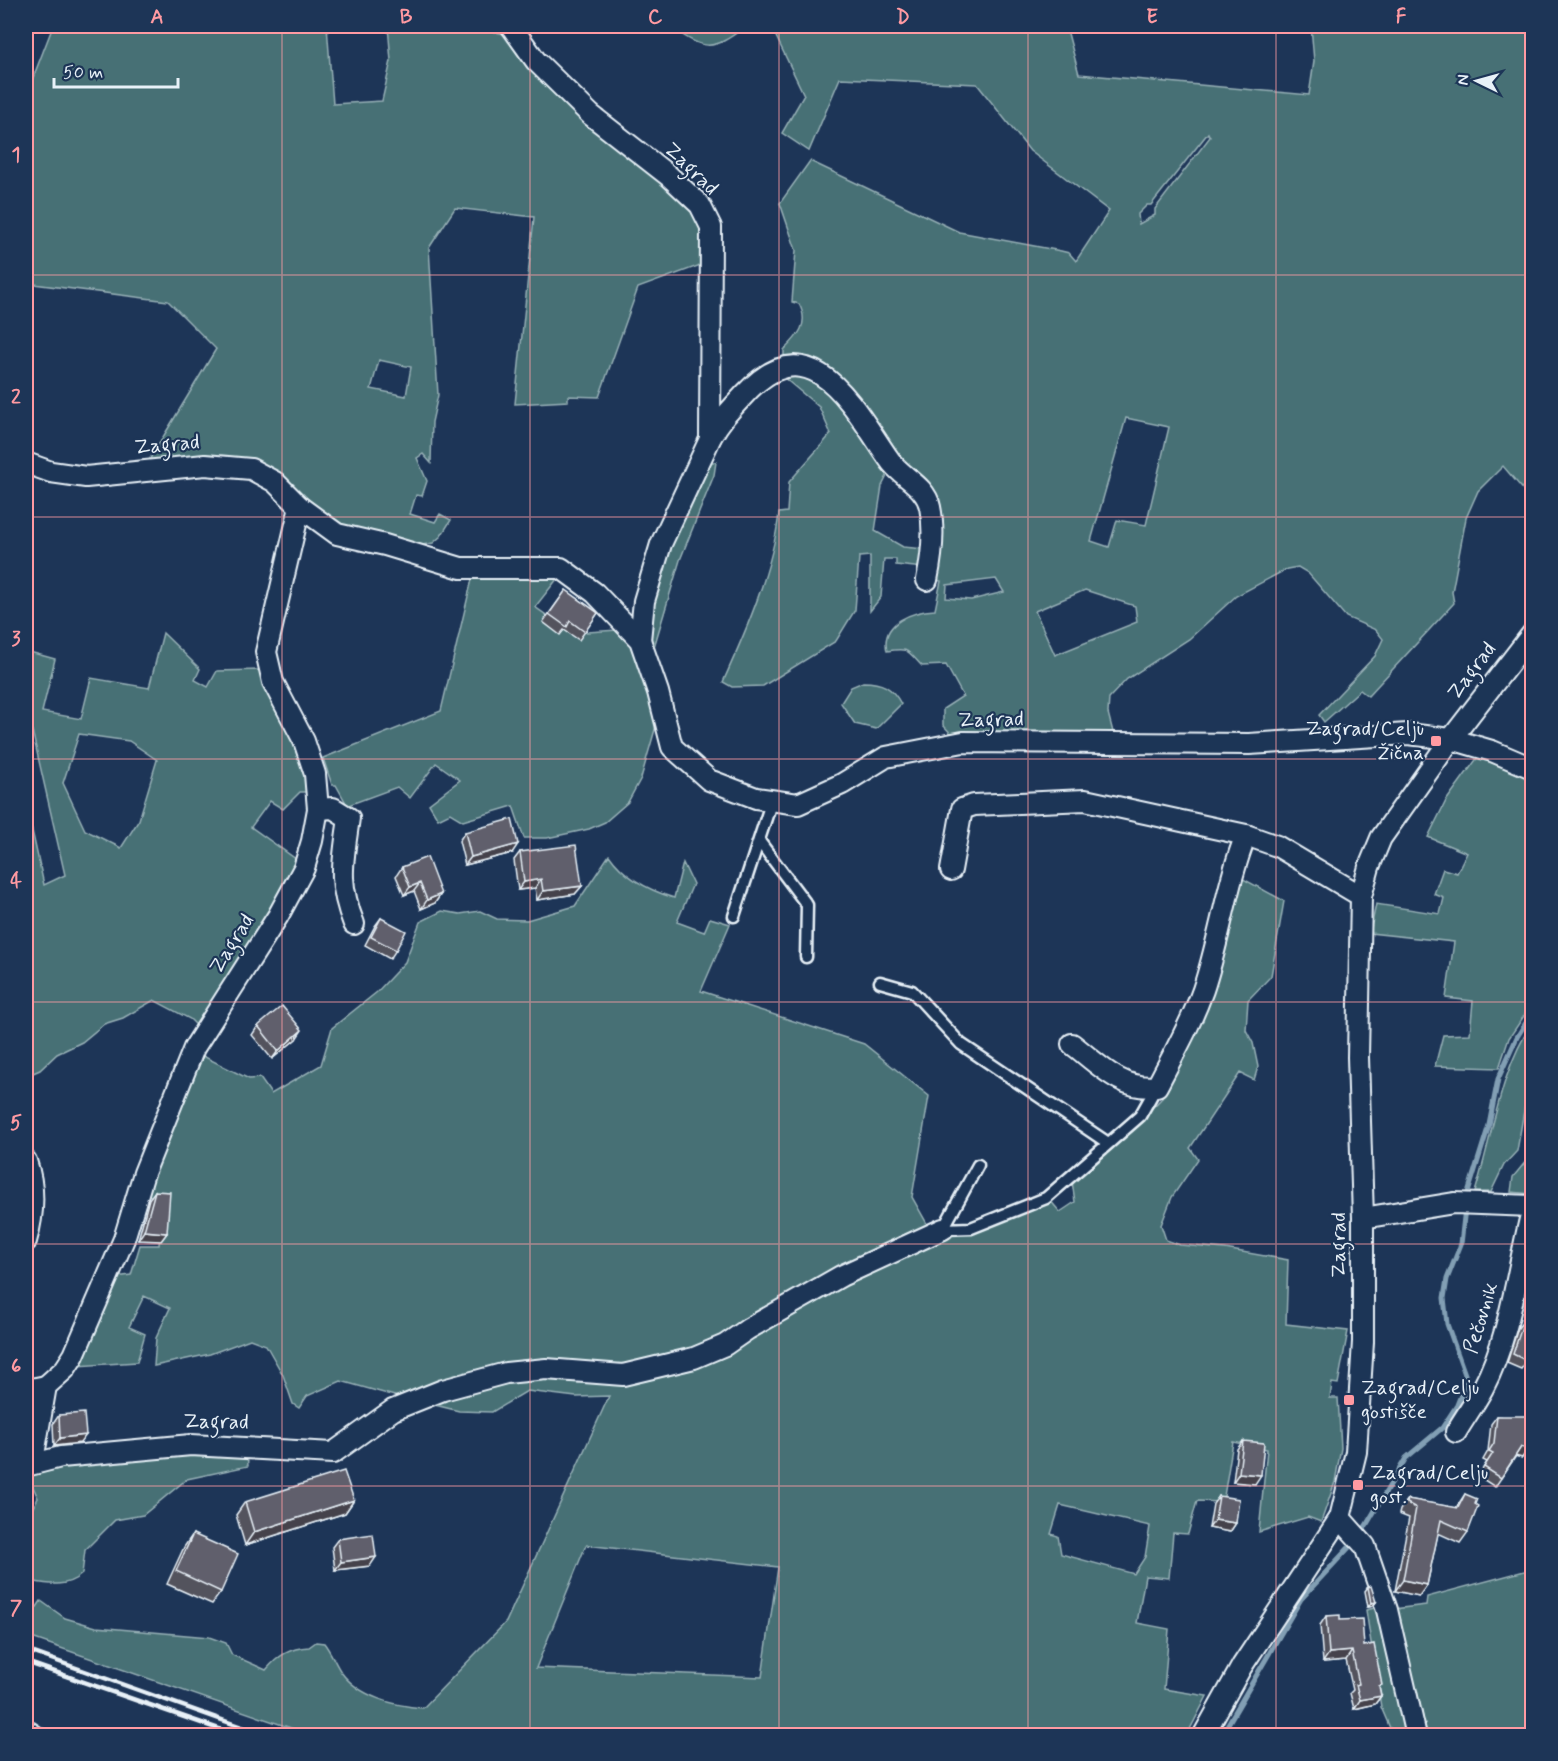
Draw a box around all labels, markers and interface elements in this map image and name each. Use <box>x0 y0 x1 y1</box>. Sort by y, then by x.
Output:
text: A <box>150 4 164 31</box>
text: B <box>400 4 413 31</box>
text: C <box>648 4 663 31</box>
text: D <box>896 4 910 31</box>
text: E <box>1146 4 1158 31</box>
text: F <box>1396 4 1407 31</box>
scale bar <box>54 51 178 89</box>
north arrow <box>1447 51 1507 111</box>
text: 50 m <box>63 61 103 85</box>
text: N <box>1453 74 1474 86</box>
street label: Zagrad <box>656 136 724 203</box>
text: 1 <box>12 142 20 169</box>
text: 2 <box>11 384 21 411</box>
street label: Zagrad <box>133 428 201 464</box>
text: 3 <box>11 626 21 653</box>
street label: Zagrad <box>1441 636 1504 707</box>
street label: Zagrad <box>958 705 1024 737</box>
place label: Zagrad/Celju Žična <box>1306 715 1424 767</box>
marker: Zagrad/Celju Žična <box>1429 734 1443 748</box>
text: 4 <box>10 868 22 895</box>
street label: Zagrad <box>203 909 263 980</box>
text: 5 <box>10 1110 22 1137</box>
street label: Zagrad <box>1325 1212 1355 1278</box>
street label: Pečovnik <box>1457 1279 1505 1357</box>
text: 6 <box>11 1353 21 1380</box>
place label: Zagrad/Celju gostišče <box>1361 1374 1479 1426</box>
marker: Zagrad/Celju gostišče <box>1342 1393 1356 1407</box>
street label: Zagrad <box>183 1407 249 1439</box>
place label: Zagrad/Celju gost. <box>1370 1459 1488 1511</box>
marker: Zagrad/Celju gost. <box>1351 1478 1365 1492</box>
text: 7 <box>10 1595 22 1622</box>

